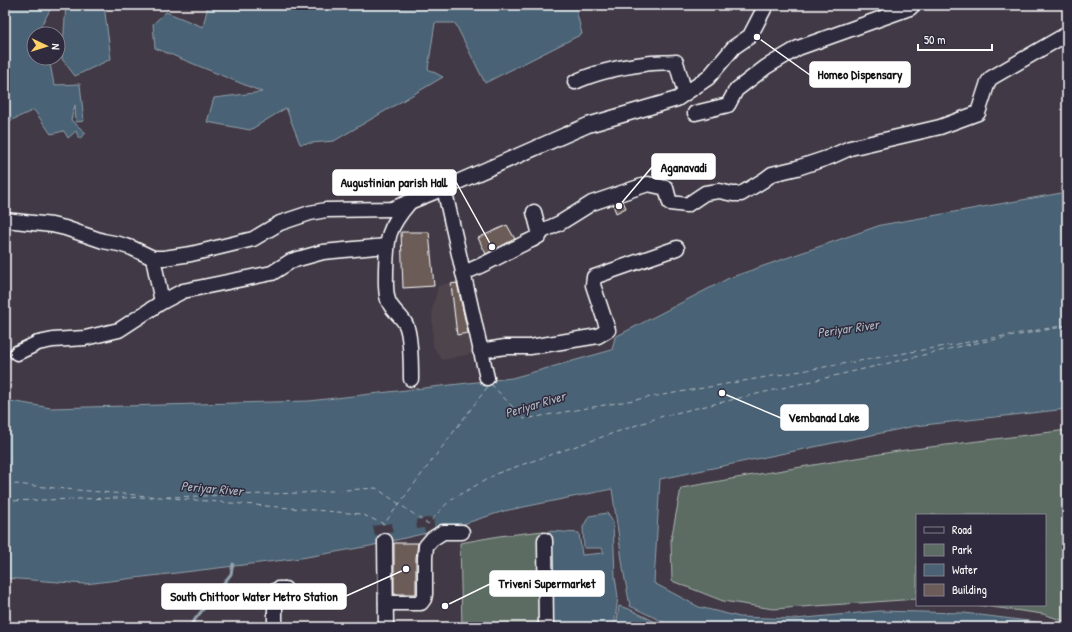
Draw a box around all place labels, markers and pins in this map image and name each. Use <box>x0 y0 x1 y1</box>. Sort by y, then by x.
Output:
callout: Homeo Dispensary <box>810 62 910 87</box>
callout: Aganavadi <box>652 154 715 179</box>
callout: Augustinian parish Hall <box>333 170 456 195</box>
callout: Vembanad Lake <box>781 405 868 430</box>
callout: Triveni Supermarket <box>490 571 604 596</box>
callout: South Chittoor Water Metro Station <box>162 584 346 609</box>

